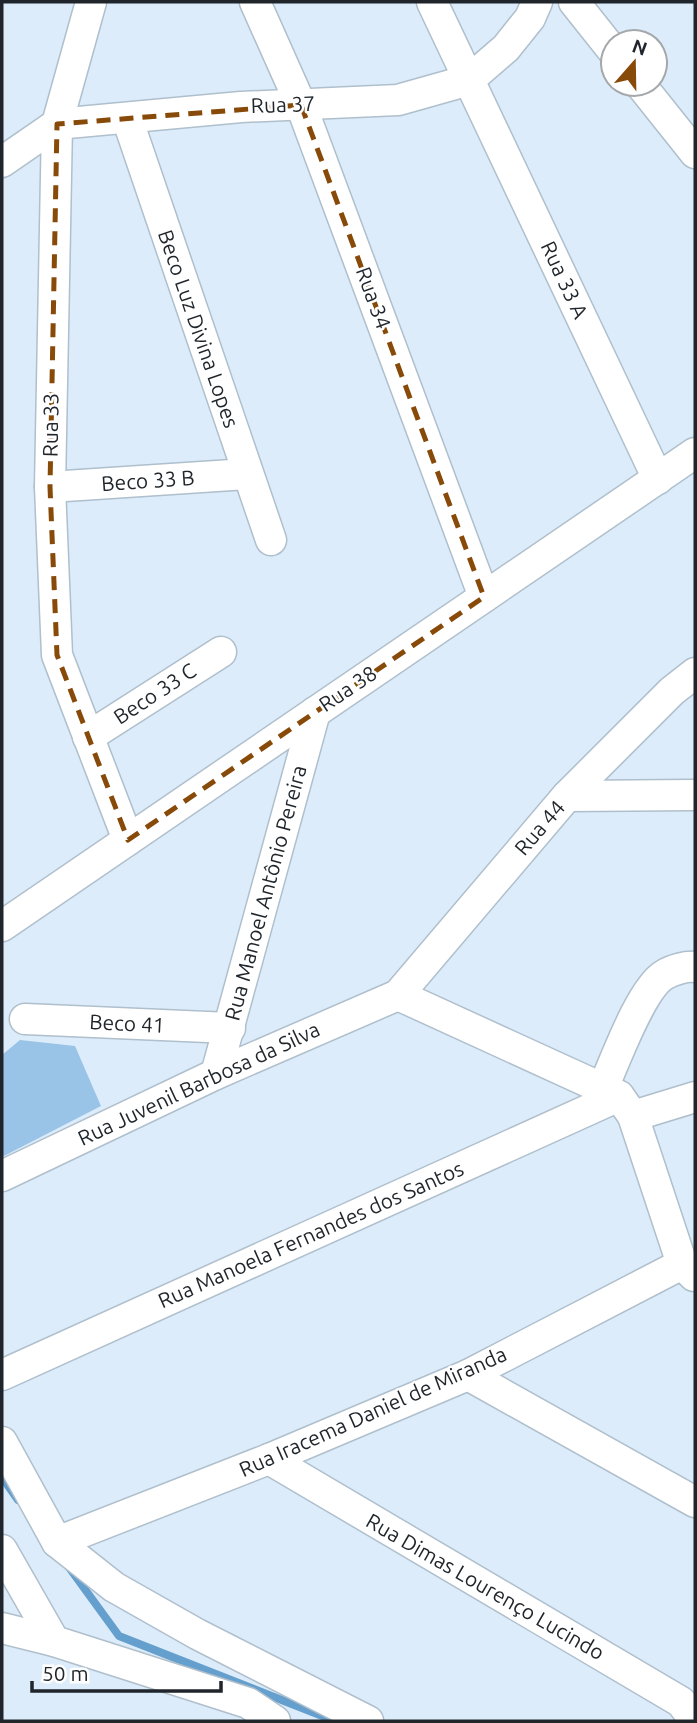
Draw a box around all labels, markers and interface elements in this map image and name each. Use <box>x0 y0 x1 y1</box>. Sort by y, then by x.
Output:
north arrow <box>599 28 669 98</box>
text: N <box>629 34 650 60</box>
street label: Rua 37 <box>250 91 316 117</box>
street label: Beco Luz Divina Lopes <box>154 227 244 431</box>
street label: Rua 33 A <box>537 237 593 322</box>
street label: Rua 34 <box>352 263 396 332</box>
street label: Rua 33 <box>37 393 63 457</box>
street label: Beco 33 B <box>100 465 195 495</box>
street label: Beco 33 C <box>109 658 200 729</box>
street label: Rua 38 <box>314 660 381 716</box>
street label: Rua Manoel Antônio Pereira <box>219 762 311 1023</box>
street label: Rua 44 <box>509 795 569 860</box>
street label: Beco 41 <box>89 1009 165 1037</box>
street label: Rua Juvenil Barbosa da Silva <box>74 1016 323 1150</box>
street label: Rua Manoela Fernandes dos Santos <box>154 1156 467 1313</box>
street label: Rua Iracema Daniel de Miranda <box>235 1341 510 1481</box>
street label: Rua Dimas Lourenço Lucindo <box>362 1508 609 1664</box>
scale bar <box>32 1650 220 1694</box>
text: 50 m <box>42 1661 89 1685</box>

